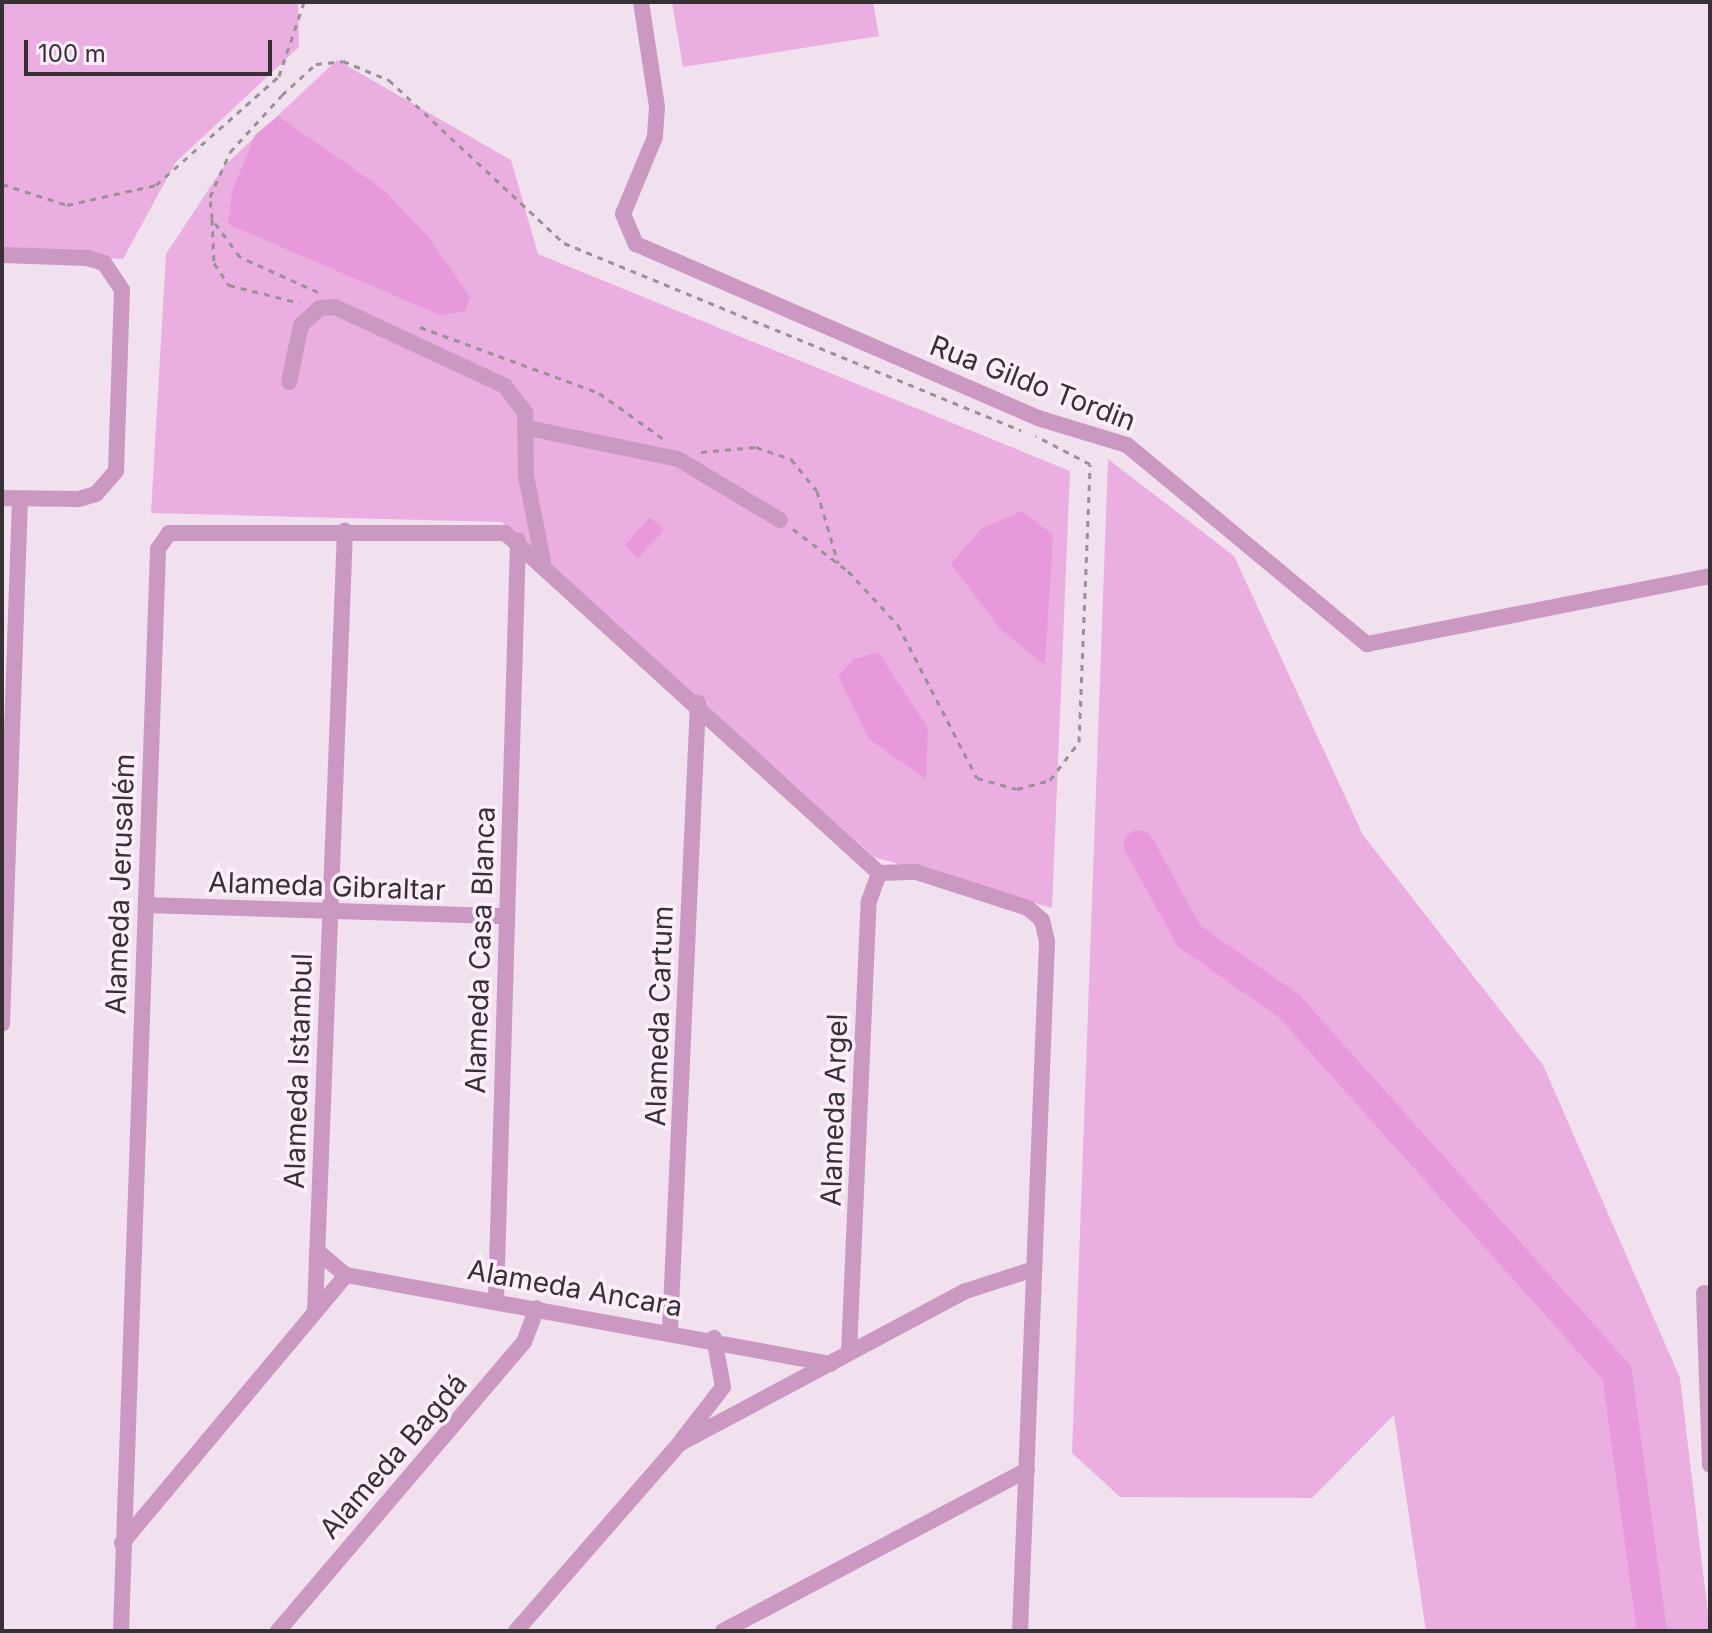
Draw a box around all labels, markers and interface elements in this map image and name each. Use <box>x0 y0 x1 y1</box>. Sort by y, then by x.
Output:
scale bar <box>28 24 276 74</box>
text: 100 m <box>38 39 106 68</box>
street label: Rua Gildo Tordin <box>925 328 1141 438</box>
street label: Alameda Jerusalém <box>99 753 141 1015</box>
street label: Alameda Casa Blanca <box>458 806 502 1094</box>
street label: Alameda Gibraltar <box>208 865 446 907</box>
street label: Alameda Cartum <box>638 905 680 1127</box>
street label: Alameda Istambul <box>277 953 319 1189</box>
street label: Alameda Argel <box>814 1013 854 1207</box>
street label: Alameda Ancara <box>465 1253 685 1323</box>
street label: Alameda Bagdá <box>312 1367 474 1545</box>

